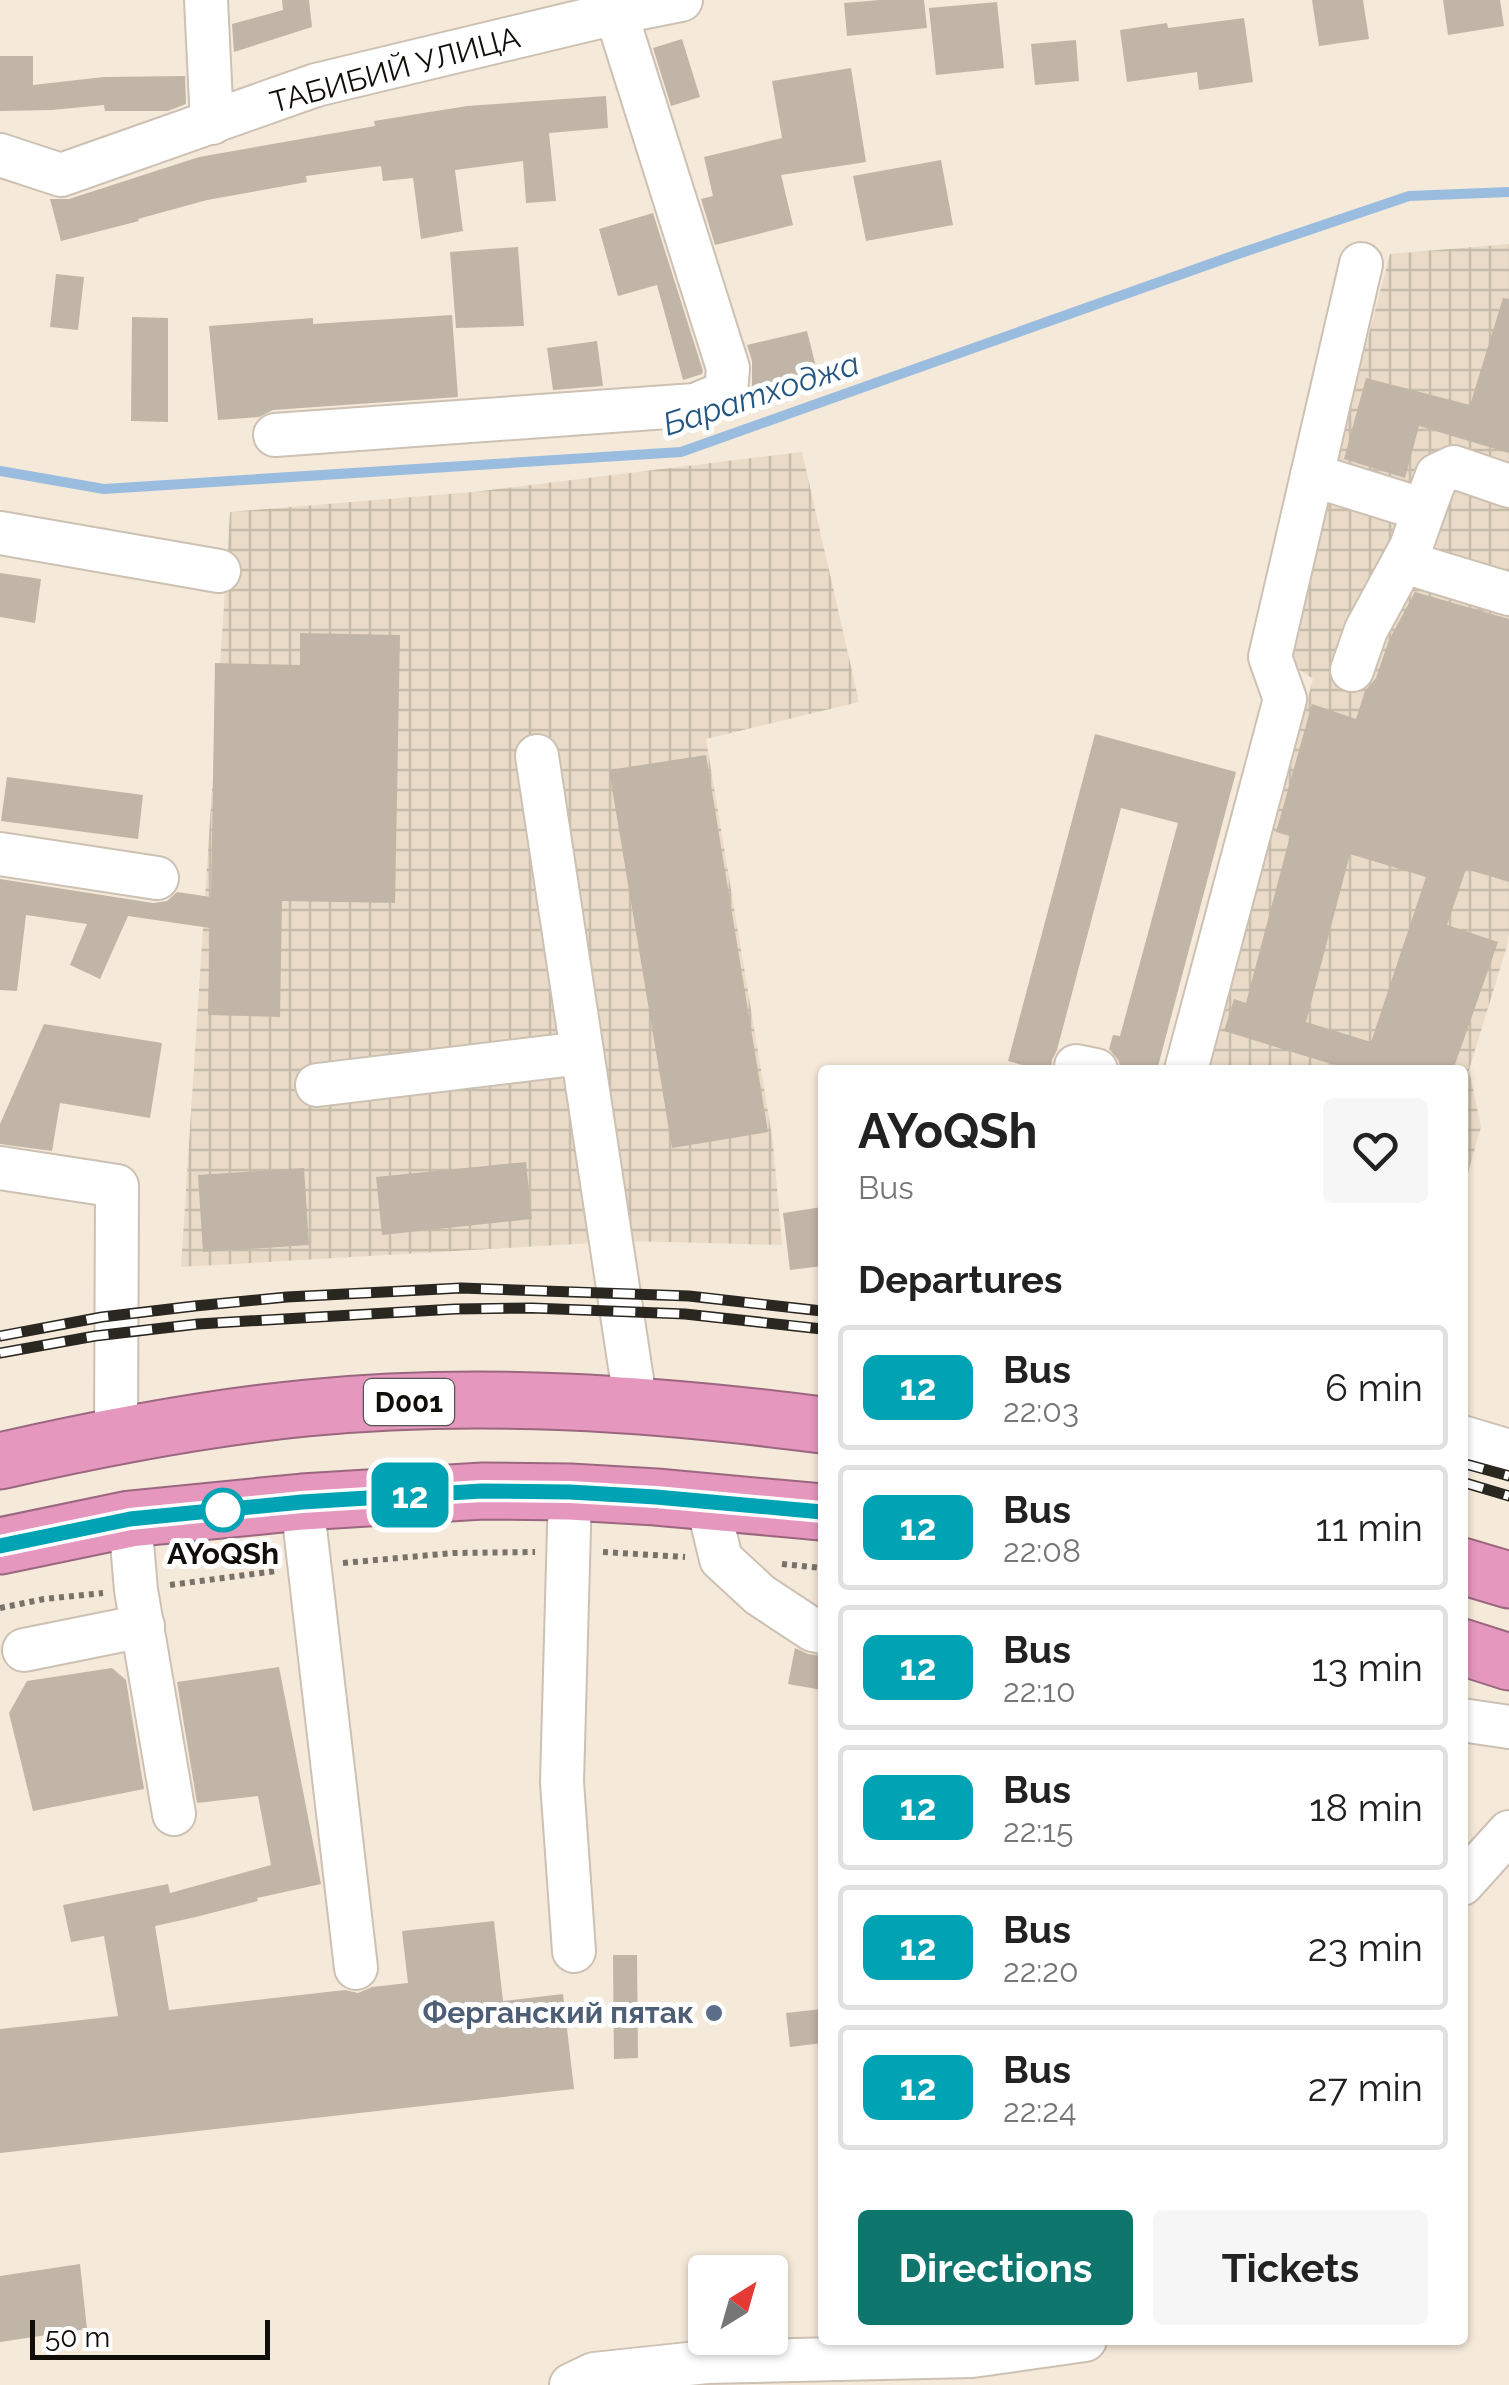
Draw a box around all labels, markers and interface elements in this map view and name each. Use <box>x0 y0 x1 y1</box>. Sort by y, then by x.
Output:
street label: ТАБИБИЙ УЛИЦА <box>266 19 524 120</box>
water label: Баратходжа <box>658 344 864 443</box>
button: heart <box>1323 1098 1428 1203</box>
text: AYoQSh <box>858 1103 1037 1159</box>
text: Bus <box>858 1169 914 1206</box>
text: Departures <box>858 1257 1063 1302</box>
text: Bus <box>1003 1347 1071 1392</box>
text: 6 min <box>1325 1365 1423 1410</box>
text: 12 <box>899 1367 937 1408</box>
road number: D001 <box>364 1379 454 1425</box>
text: 22:03 <box>1003 1392 1079 1429</box>
line badge: 12 <box>365 1462 455 1528</box>
text: 12 <box>391 1475 429 1516</box>
text: Bus <box>1003 1487 1071 1532</box>
marker: AYoQSh <box>202 1489 244 1531</box>
text: 11 min <box>1315 1505 1423 1550</box>
text: 12 <box>899 1507 937 1548</box>
text: 22:08 <box>1003 1532 1081 1569</box>
place label: AYoQSh <box>167 1536 279 1571</box>
text: Bus <box>1003 1627 1071 1672</box>
text: 13 min <box>1311 1645 1423 1690</box>
text: 12 <box>899 1647 937 1688</box>
text: 22:10 <box>1003 1672 1076 1709</box>
text: Bus <box>1003 1767 1071 1812</box>
text: 18 min <box>1309 1785 1423 1830</box>
text: 12 <box>899 1787 937 1828</box>
text: 22:15 <box>1003 1812 1074 1849</box>
text: Bus <box>1003 1907 1071 1952</box>
text: 23 min <box>1308 1925 1423 1970</box>
text: 12 <box>899 1927 937 1968</box>
text: 22:20 <box>1003 1952 1079 1989</box>
place label: Ферганский пятак <box>422 1995 694 2030</box>
marker: Ферганский пятак <box>703 2002 725 2024</box>
text: Bus <box>1003 2047 1071 2092</box>
text: 27 min <box>1308 2065 1423 2110</box>
text: 12 <box>899 2067 937 2108</box>
text: 22:24 <box>1003 2092 1077 2129</box>
button: Directions <box>858 2210 1133 2325</box>
button: Tickets <box>1153 2210 1428 2325</box>
north arrow <box>688 2255 788 2355</box>
map controls <box>688 2255 788 2355</box>
scale bar <box>30 2315 270 2360</box>
text: 50 m <box>45 2321 110 2354</box>

